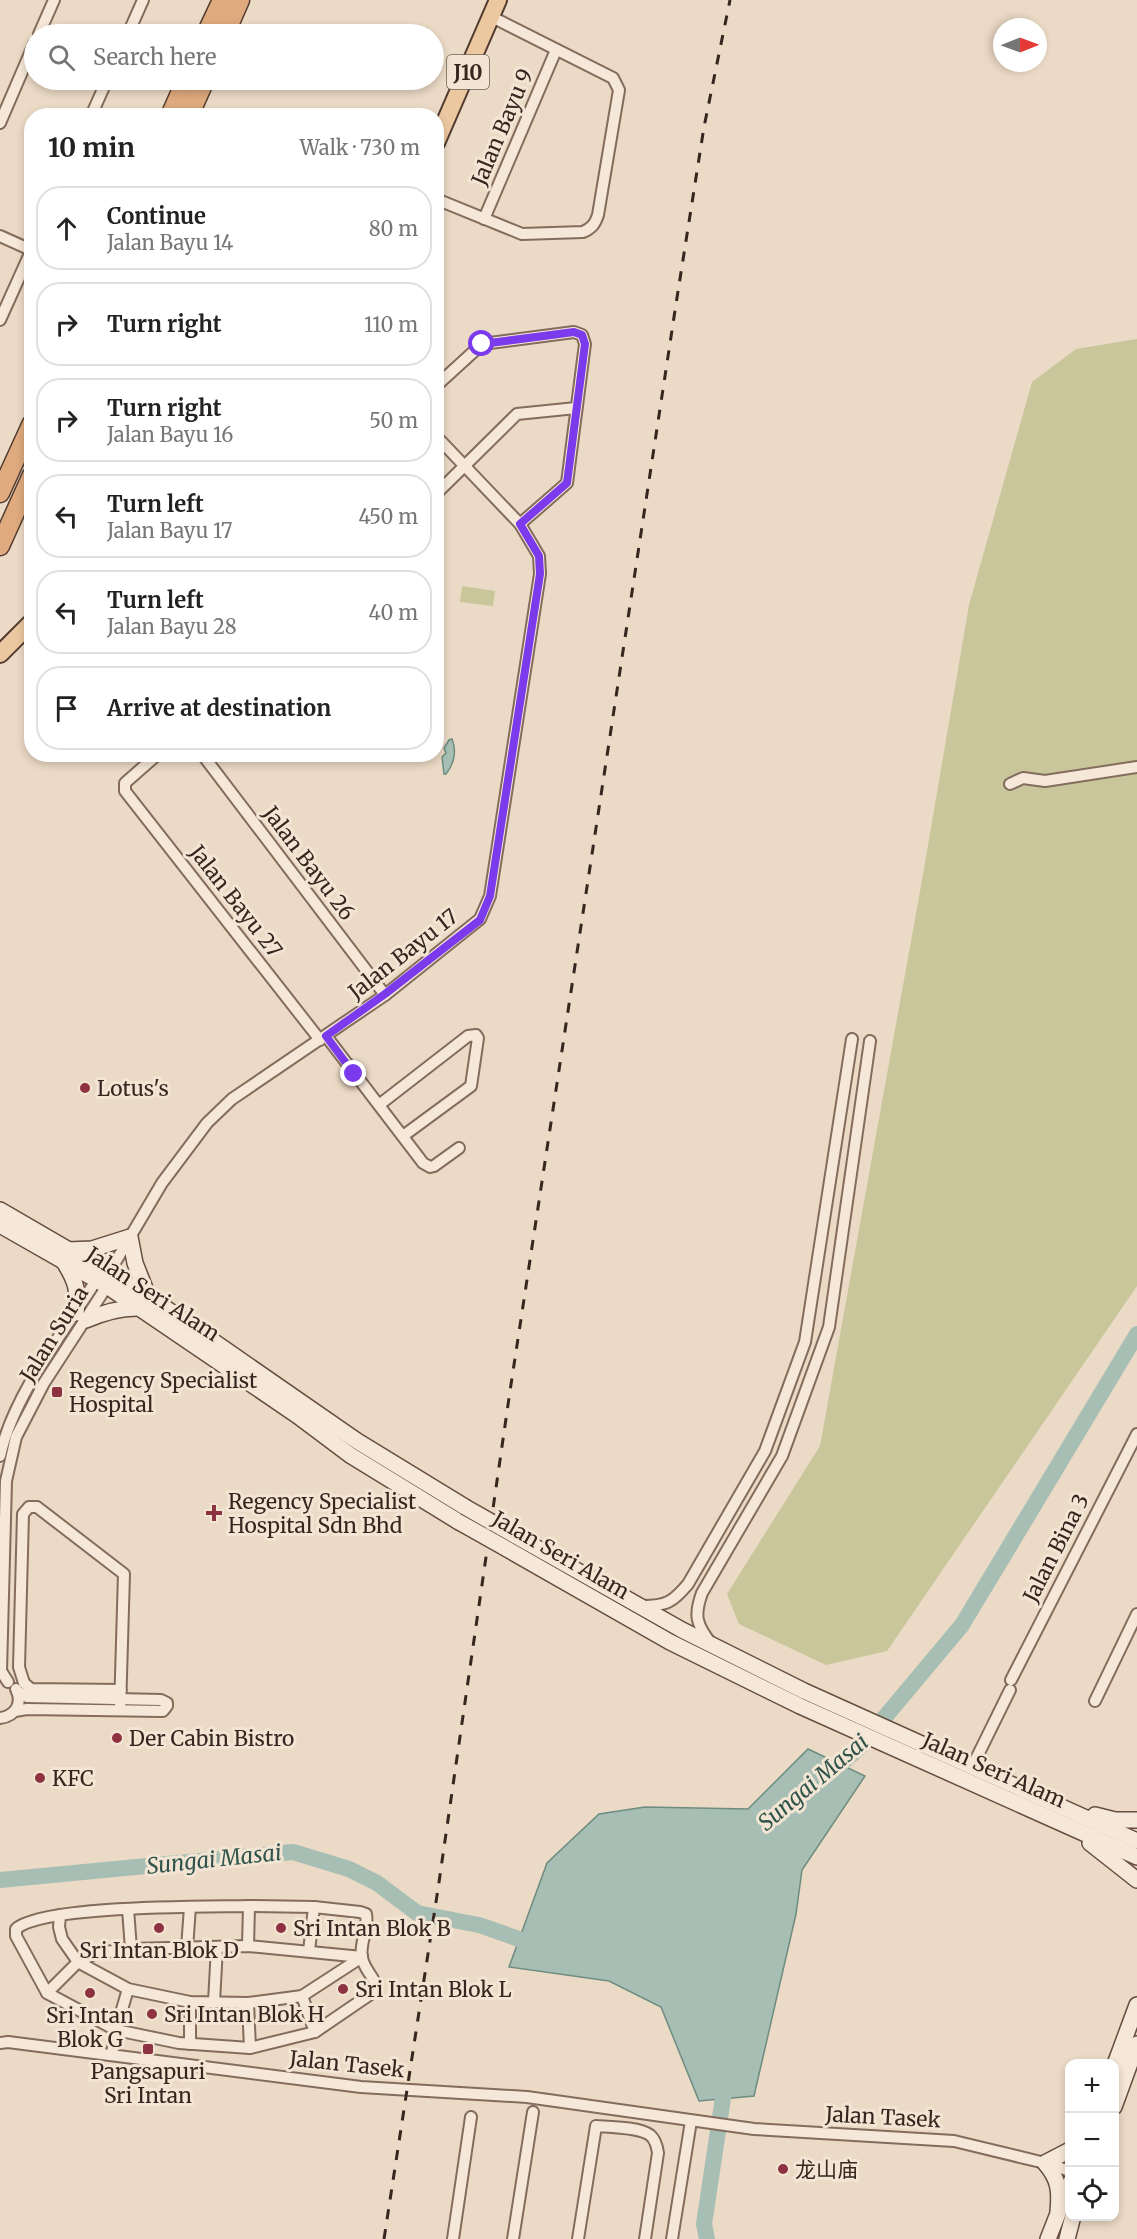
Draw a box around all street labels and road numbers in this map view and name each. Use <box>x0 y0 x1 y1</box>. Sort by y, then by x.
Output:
road number: J10 <box>447 55 489 89</box>
street label: Jalan Bayu 9 <box>465 65 539 190</box>
street label: Jalan Bayu 26 <box>257 800 361 925</box>
street label: Jalan Bayu 27 <box>183 839 288 963</box>
street label: Jalan Bayu 17 <box>342 903 463 1006</box>
street label: Jalan Seri Alam <box>80 1240 225 1347</box>
street label: Jalan Suria <box>13 1281 94 1388</box>
street label: Jalan Bina 3 <box>1017 1489 1095 1608</box>
street label: Jalan Seri Alam <box>487 1504 635 1605</box>
street label: Jalan Seri Alam <box>917 1726 1070 1814</box>
street label: Jalan Tasek <box>287 2044 406 2084</box>
street label: Jalan Tasek <box>824 2100 942 2134</box>

